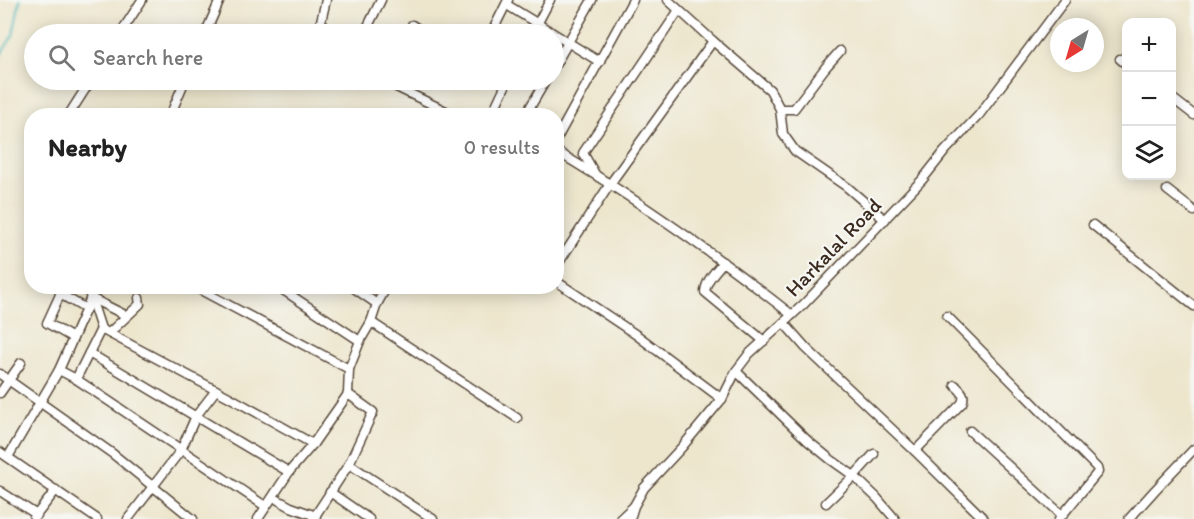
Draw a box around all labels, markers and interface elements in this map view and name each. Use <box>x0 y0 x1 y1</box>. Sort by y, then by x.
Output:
north arrow <box>1050 18 1104 72</box>
map controls <box>1122 18 1176 180</box>
button: + <box>1122 18 1176 72</box>
search box <box>24 24 564 90</box>
icon: search <box>45 41 78 74</box>
text: Search here <box>93 44 203 71</box>
button: − <box>1122 72 1176 126</box>
button: layers <box>1122 126 1176 180</box>
text: Nearby <box>48 131 127 163</box>
text: 0 results <box>464 135 540 159</box>
street label: Harkalal Road <box>780 193 886 301</box>

